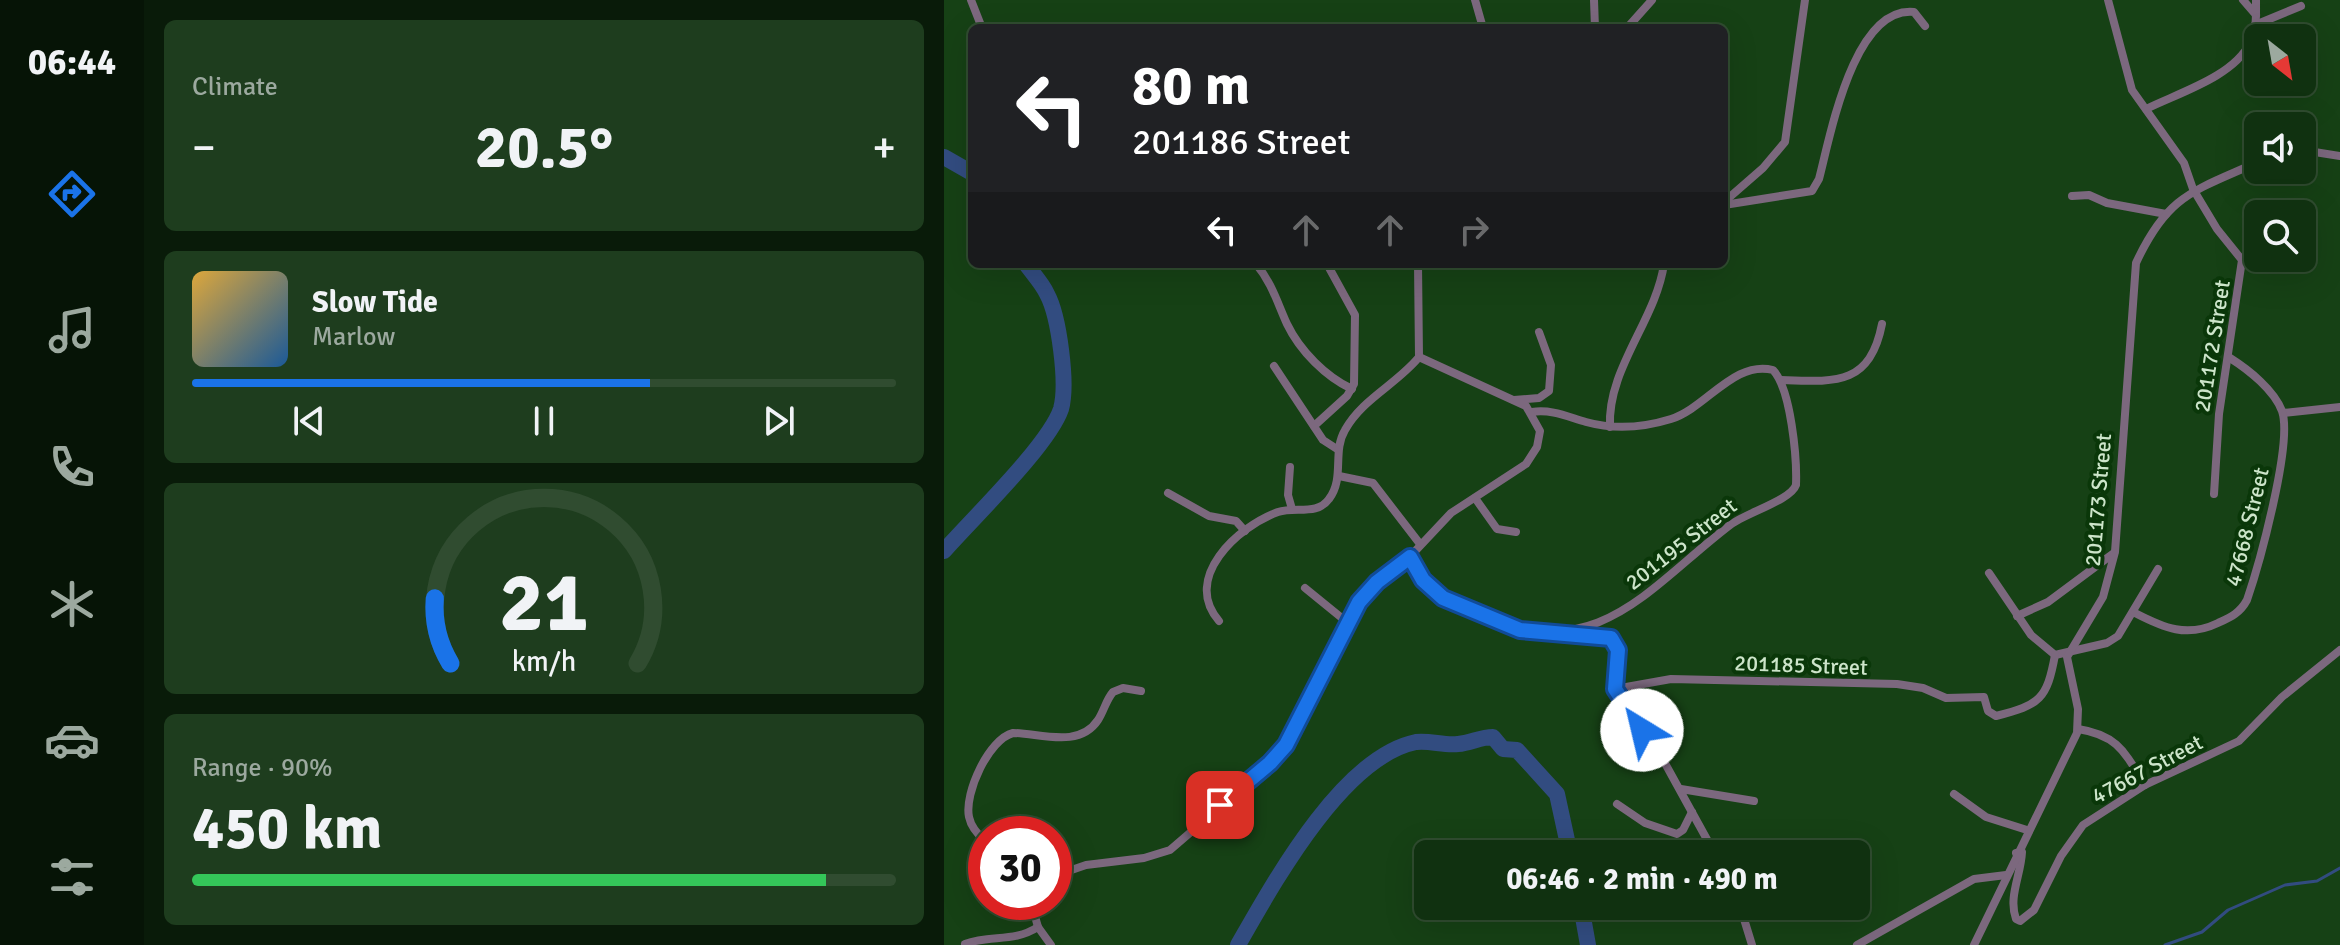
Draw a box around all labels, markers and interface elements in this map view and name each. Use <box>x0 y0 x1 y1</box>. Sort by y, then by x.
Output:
north arrow <box>2244 24 2316 96</box>
map controls <box>2244 24 2316 272</box>
text: 06:44 <box>28 40 116 85</box>
text: 80 m <box>1132 51 1250 120</box>
icon: left <box>1000 56 1104 160</box>
text: Climate <box>192 71 278 103</box>
text: 20.5° <box>475 111 613 185</box>
button: sound <box>2244 112 2316 184</box>
text: 201186 Street <box>1132 120 1350 165</box>
text: − <box>192 121 216 175</box>
text: + <box>872 121 896 175</box>
icon: directions <box>44 166 100 222</box>
button: search <box>2244 200 2316 272</box>
icon: left <box>1200 208 1244 252</box>
icon: ahead <box>1284 208 1328 252</box>
icon: ahead <box>1368 208 1412 252</box>
icon: right <box>1452 208 1496 252</box>
street label: 201172 Street <box>2188 278 2236 414</box>
text: Slow Tide <box>312 284 438 321</box>
icon: music <box>44 302 100 358</box>
text: Marlow <box>312 321 395 353</box>
icon: previous <box>287 399 331 443</box>
icon: pause <box>522 399 566 443</box>
icon: next <box>757 399 801 443</box>
street label: 201173 Street <box>2079 432 2117 568</box>
icon: phone <box>44 439 100 495</box>
street label: 47668 Street <box>2219 464 2275 589</box>
street label: 201195 Street <box>1620 492 1742 596</box>
text: 21 <box>499 552 589 654</box>
icon: climate <box>44 576 100 632</box>
text: km/h <box>512 644 576 679</box>
street label: 201185 Street <box>1734 649 1868 681</box>
position arrow <box>1600 688 1684 772</box>
icon: car <box>44 712 100 768</box>
street label: 47667 Street <box>2087 728 2207 809</box>
text: Range · 90% <box>192 752 333 784</box>
pin <box>1186 771 1254 839</box>
icon: arrive <box>1198 783 1242 827</box>
text: 450 km <box>192 792 382 866</box>
speed limit sign: 30 <box>968 816 1072 920</box>
icon: filters <box>44 849 100 905</box>
text: 06:46 · 2 min · 490 m <box>1506 861 1778 898</box>

